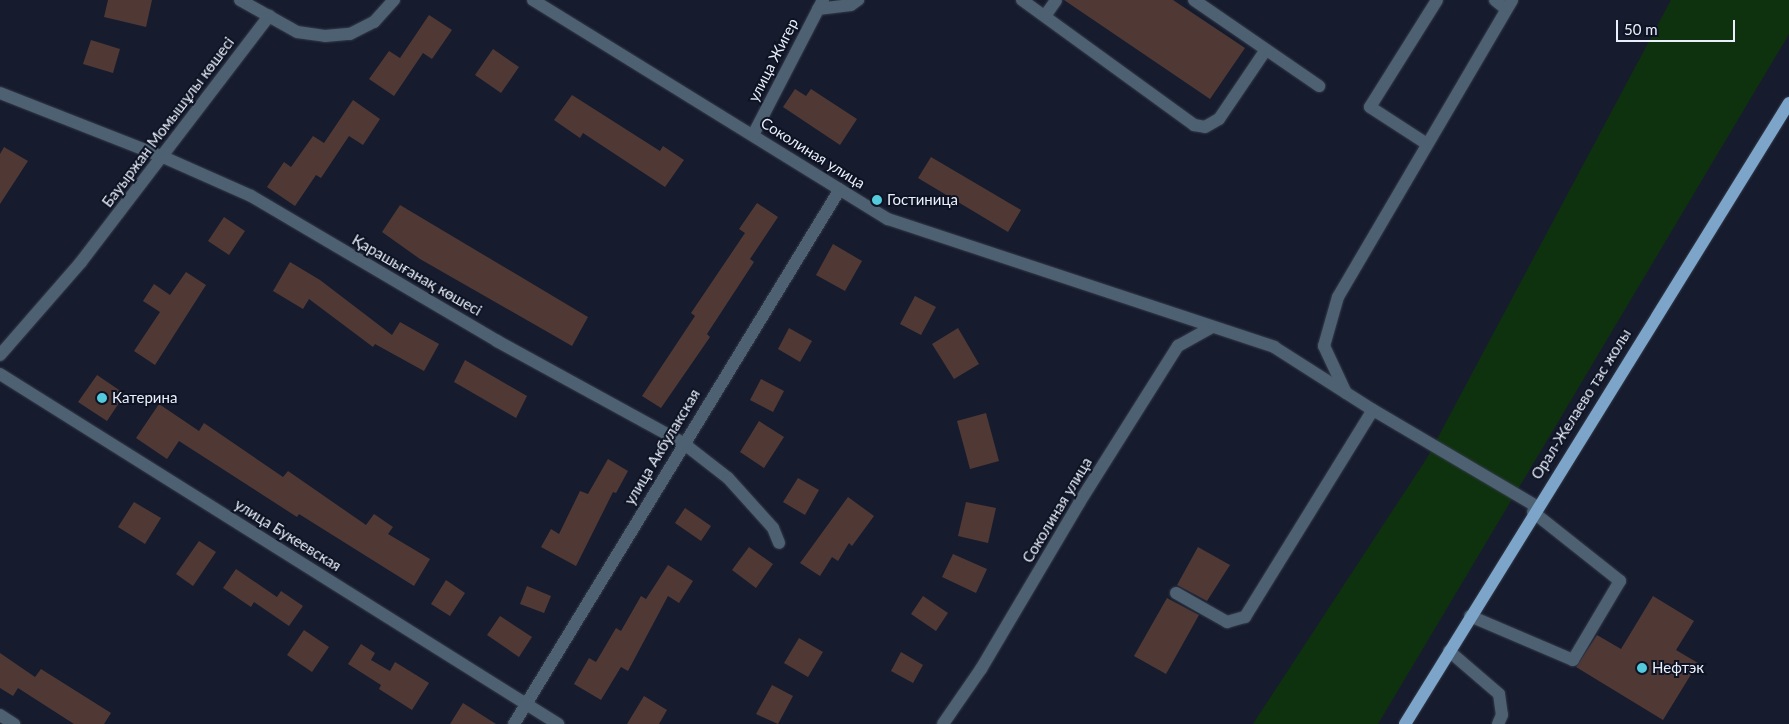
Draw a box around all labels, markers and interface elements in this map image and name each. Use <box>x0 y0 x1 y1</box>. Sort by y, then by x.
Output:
scale bar <box>1619 10 1738 42</box>
street label: улица Жигер <box>744 15 802 105</box>
text: 50 m <box>1624 20 1658 38</box>
street label: Бауыржан Момышұлы көшесі <box>98 33 238 211</box>
street label: Соколиная улица <box>758 114 868 192</box>
place label: Гостиница <box>887 191 958 209</box>
marker: Гостиница <box>871 194 883 206</box>
street label: Қарашығанақ көшесі <box>349 231 485 319</box>
street label: Орал-Желаево тас жолы <box>1527 325 1635 483</box>
street label: улица Акбулакская <box>620 386 704 508</box>
place label: Катерина <box>112 389 177 407</box>
marker: Катерина <box>96 392 108 404</box>
street label: Соколиная улица <box>1018 454 1096 566</box>
street label: улица Букеевская <box>231 495 345 575</box>
place label: Нефтэк <box>1652 659 1704 677</box>
marker: Нефтэк <box>1636 662 1648 674</box>

